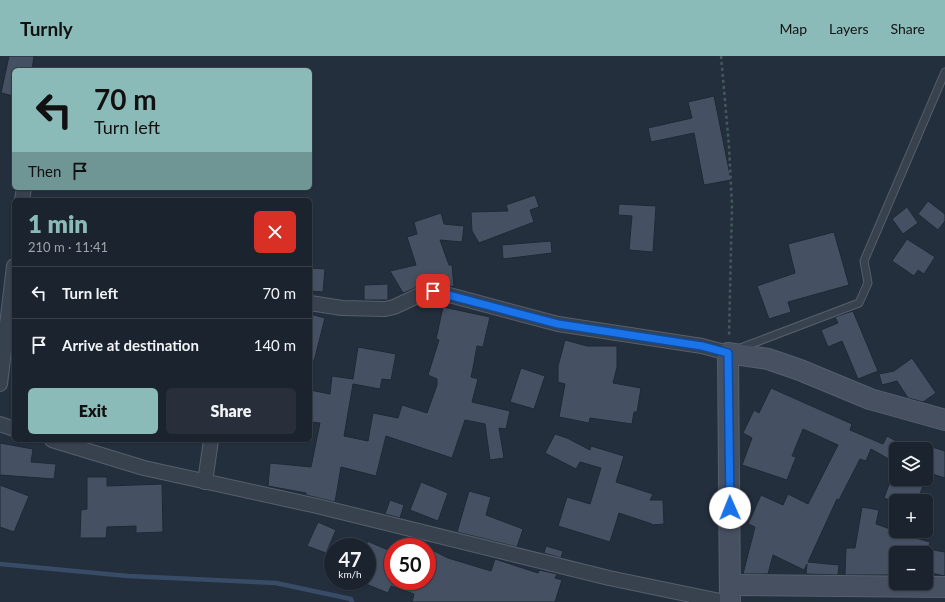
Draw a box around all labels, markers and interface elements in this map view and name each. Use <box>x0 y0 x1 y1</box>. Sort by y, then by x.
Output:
text: Turnly <box>20 17 73 40</box>
text: Map <box>779 20 807 37</box>
text: Layers <box>829 20 869 37</box>
text: Share <box>891 20 925 37</box>
text: 70 m <box>94 82 157 116</box>
icon: left <box>28 84 80 136</box>
text: Turn left <box>94 116 160 138</box>
icon: arrive <box>69 160 91 182</box>
text: Then <box>28 162 61 180</box>
text: 1 min <box>28 209 88 238</box>
button: close <box>254 211 296 253</box>
text: 210 m · 11:41 <box>28 239 108 255</box>
pin <box>416 274 450 308</box>
icon: arrive <box>422 280 444 302</box>
icon: left <box>28 282 50 304</box>
text: Turn left <box>62 284 118 302</box>
text: 70 m <box>262 284 296 302</box>
icon: arrive <box>28 334 50 356</box>
text: Arrive at destination <box>62 336 199 354</box>
text: 140 m <box>254 336 296 354</box>
button: Exit <box>28 388 158 434</box>
button: Share <box>166 388 296 434</box>
map controls <box>889 442 933 590</box>
button: layers <box>889 442 933 486</box>
position arrow <box>709 487 751 529</box>
button: + <box>889 494 933 538</box>
speed limit sign: 50 <box>384 538 436 590</box>
button: − <box>889 546 933 590</box>
text: 47 <box>338 547 362 571</box>
text: km/h <box>338 568 362 580</box>

